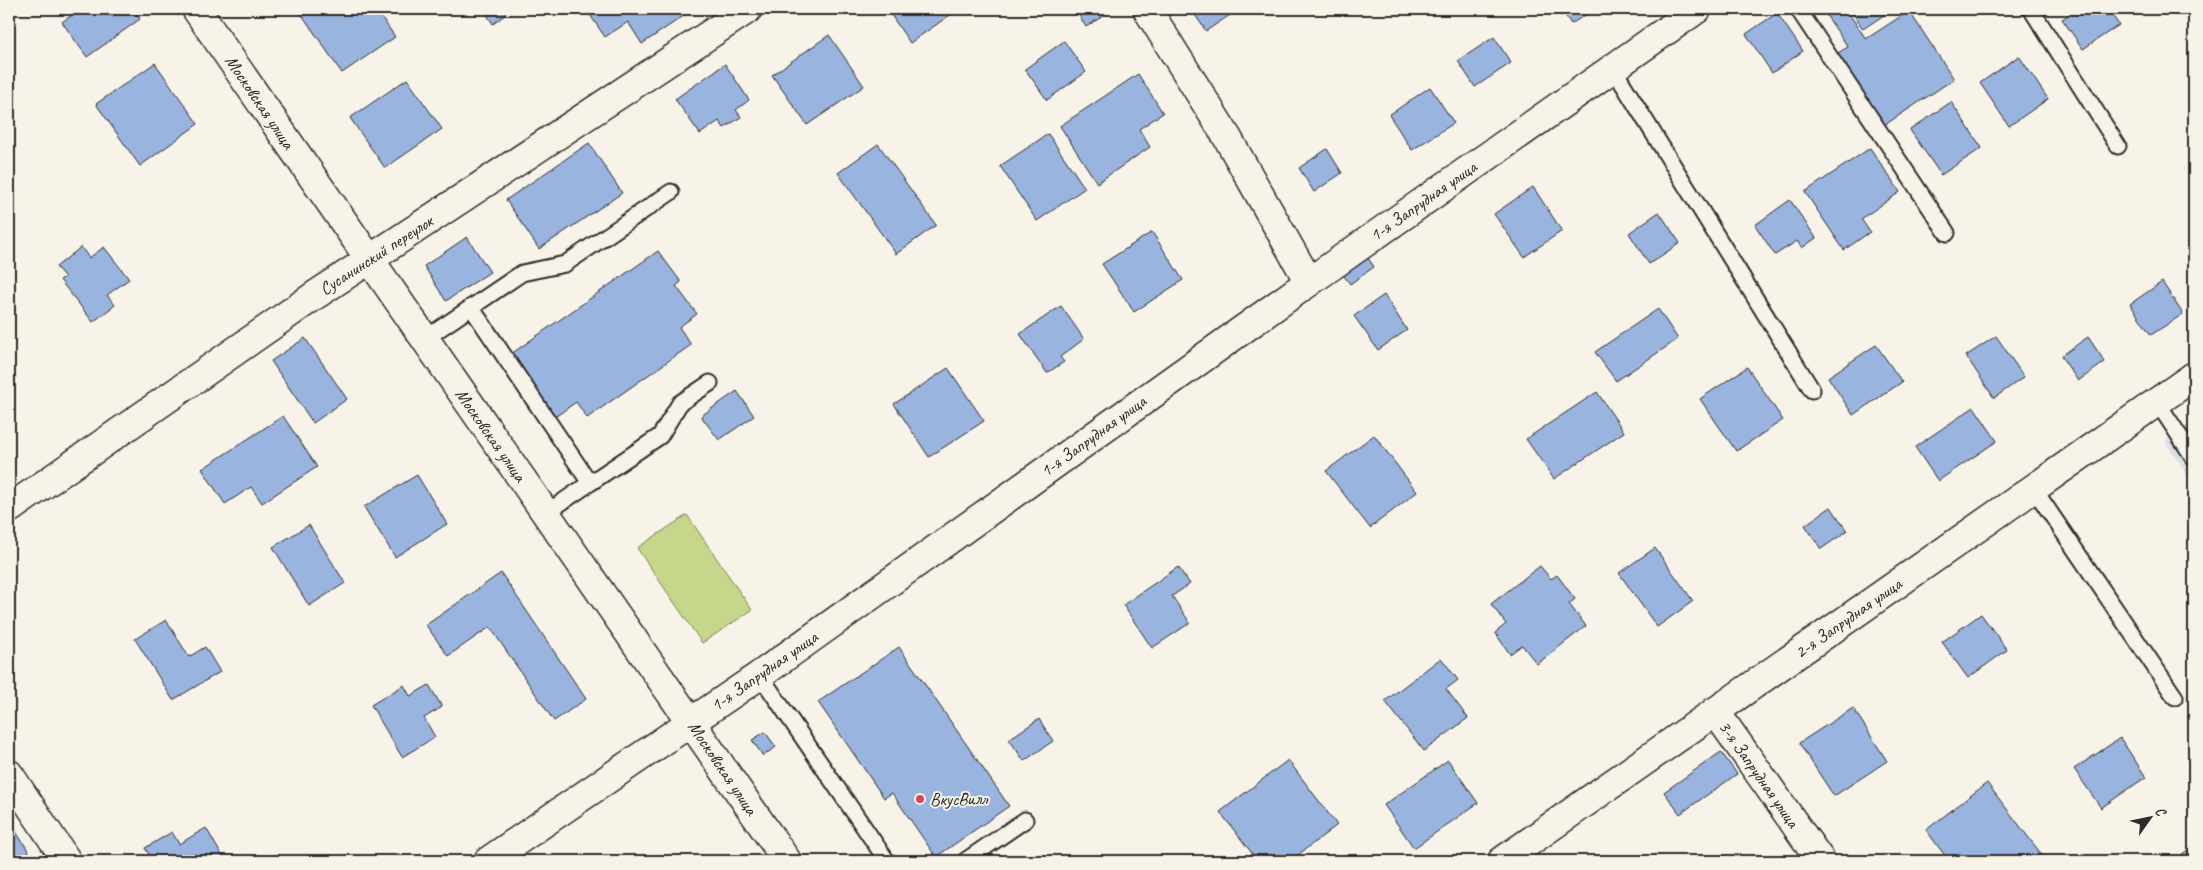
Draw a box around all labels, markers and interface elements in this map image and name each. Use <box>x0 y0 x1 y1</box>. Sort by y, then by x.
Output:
street label: Московская улица <box>220 51 300 154</box>
street label: 1-я Запрудная улица <box>1365 155 1482 246</box>
street label: Сусанинский переулок <box>315 209 439 300</box>
street label: Московская улица <box>451 384 532 487</box>
street label: 1-я Запрудная улица <box>1036 389 1152 482</box>
street label: 2-я Запрудная улица <box>1790 572 1907 663</box>
street label: 1-я Запрудная улица <box>706 625 823 716</box>
street label: 3-я Запрудная улица <box>1714 716 1805 833</box>
street label: Московская улица <box>683 717 763 820</box>
place label: ВкусВилл <box>930 788 989 810</box>
north arrow <box>2126 792 2176 842</box>
marker: ВкусВилл <box>914 793 926 805</box>
text: С <box>2151 804 2171 820</box>

